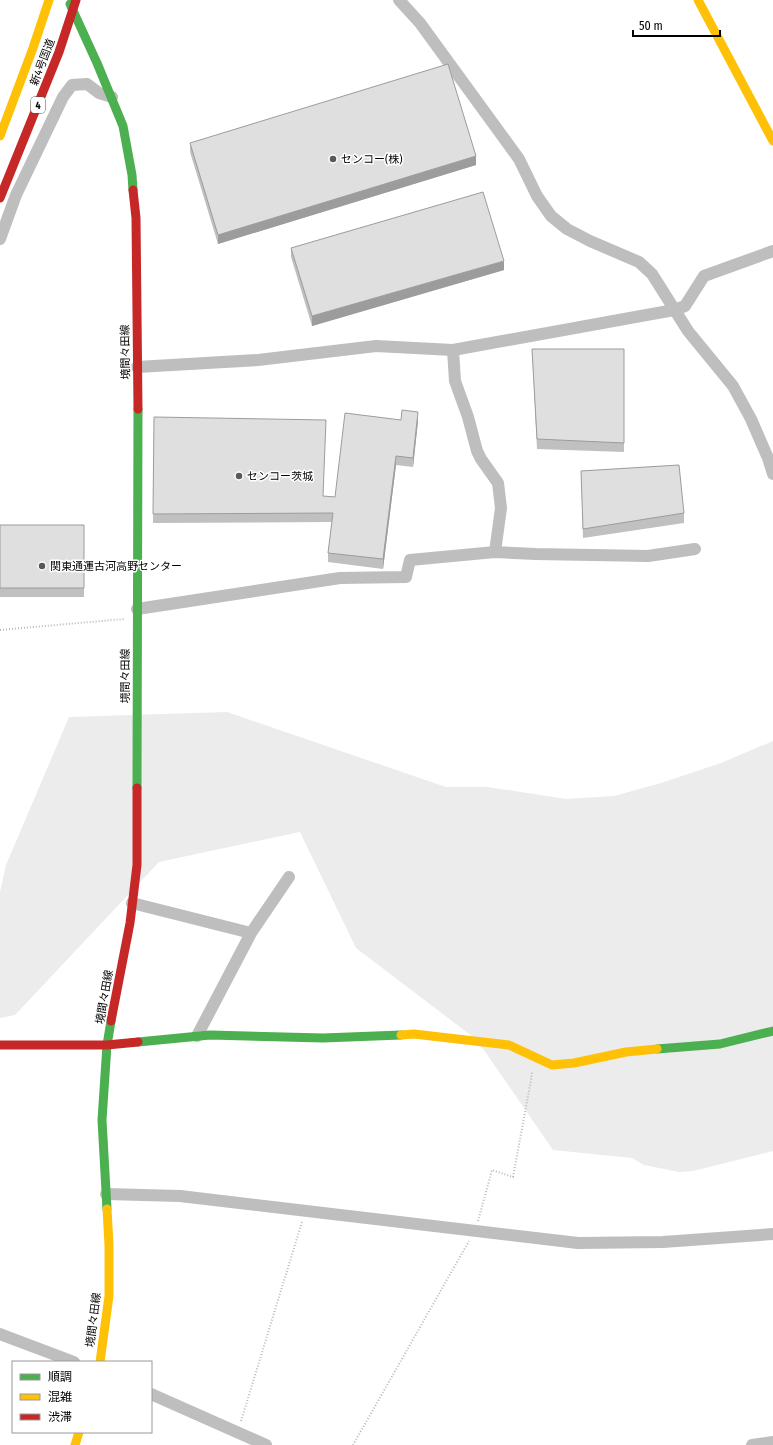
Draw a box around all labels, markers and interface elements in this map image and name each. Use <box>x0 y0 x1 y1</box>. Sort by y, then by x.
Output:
scale bar <box>633 12 720 38</box>
text: 50 m <box>639 19 663 33</box>
street label: 新4号国道 <box>28 37 57 88</box>
road number: 4 <box>31 97 45 113</box>
place label: センコー(株) <box>341 153 403 166</box>
marker: センコー(株) <box>328 154 338 164</box>
street label: 境間々田線 <box>119 324 132 380</box>
place label: センコー茨城 <box>247 470 313 483</box>
marker: センコー茨城 <box>234 471 244 481</box>
place label: 関東通運古河高野センター <box>50 560 182 573</box>
marker: 関東通運古河高野センター <box>37 561 47 571</box>
street label: 境間々田線 <box>119 649 132 704</box>
street label: 境間々田線 <box>93 969 116 1025</box>
street label: 境間々田線 <box>84 1292 103 1348</box>
legend <box>12 1361 152 1433</box>
text: 順調 <box>48 1370 72 1384</box>
text: 混雑 <box>48 1390 72 1404</box>
text: 渋滞 <box>48 1410 72 1424</box>

